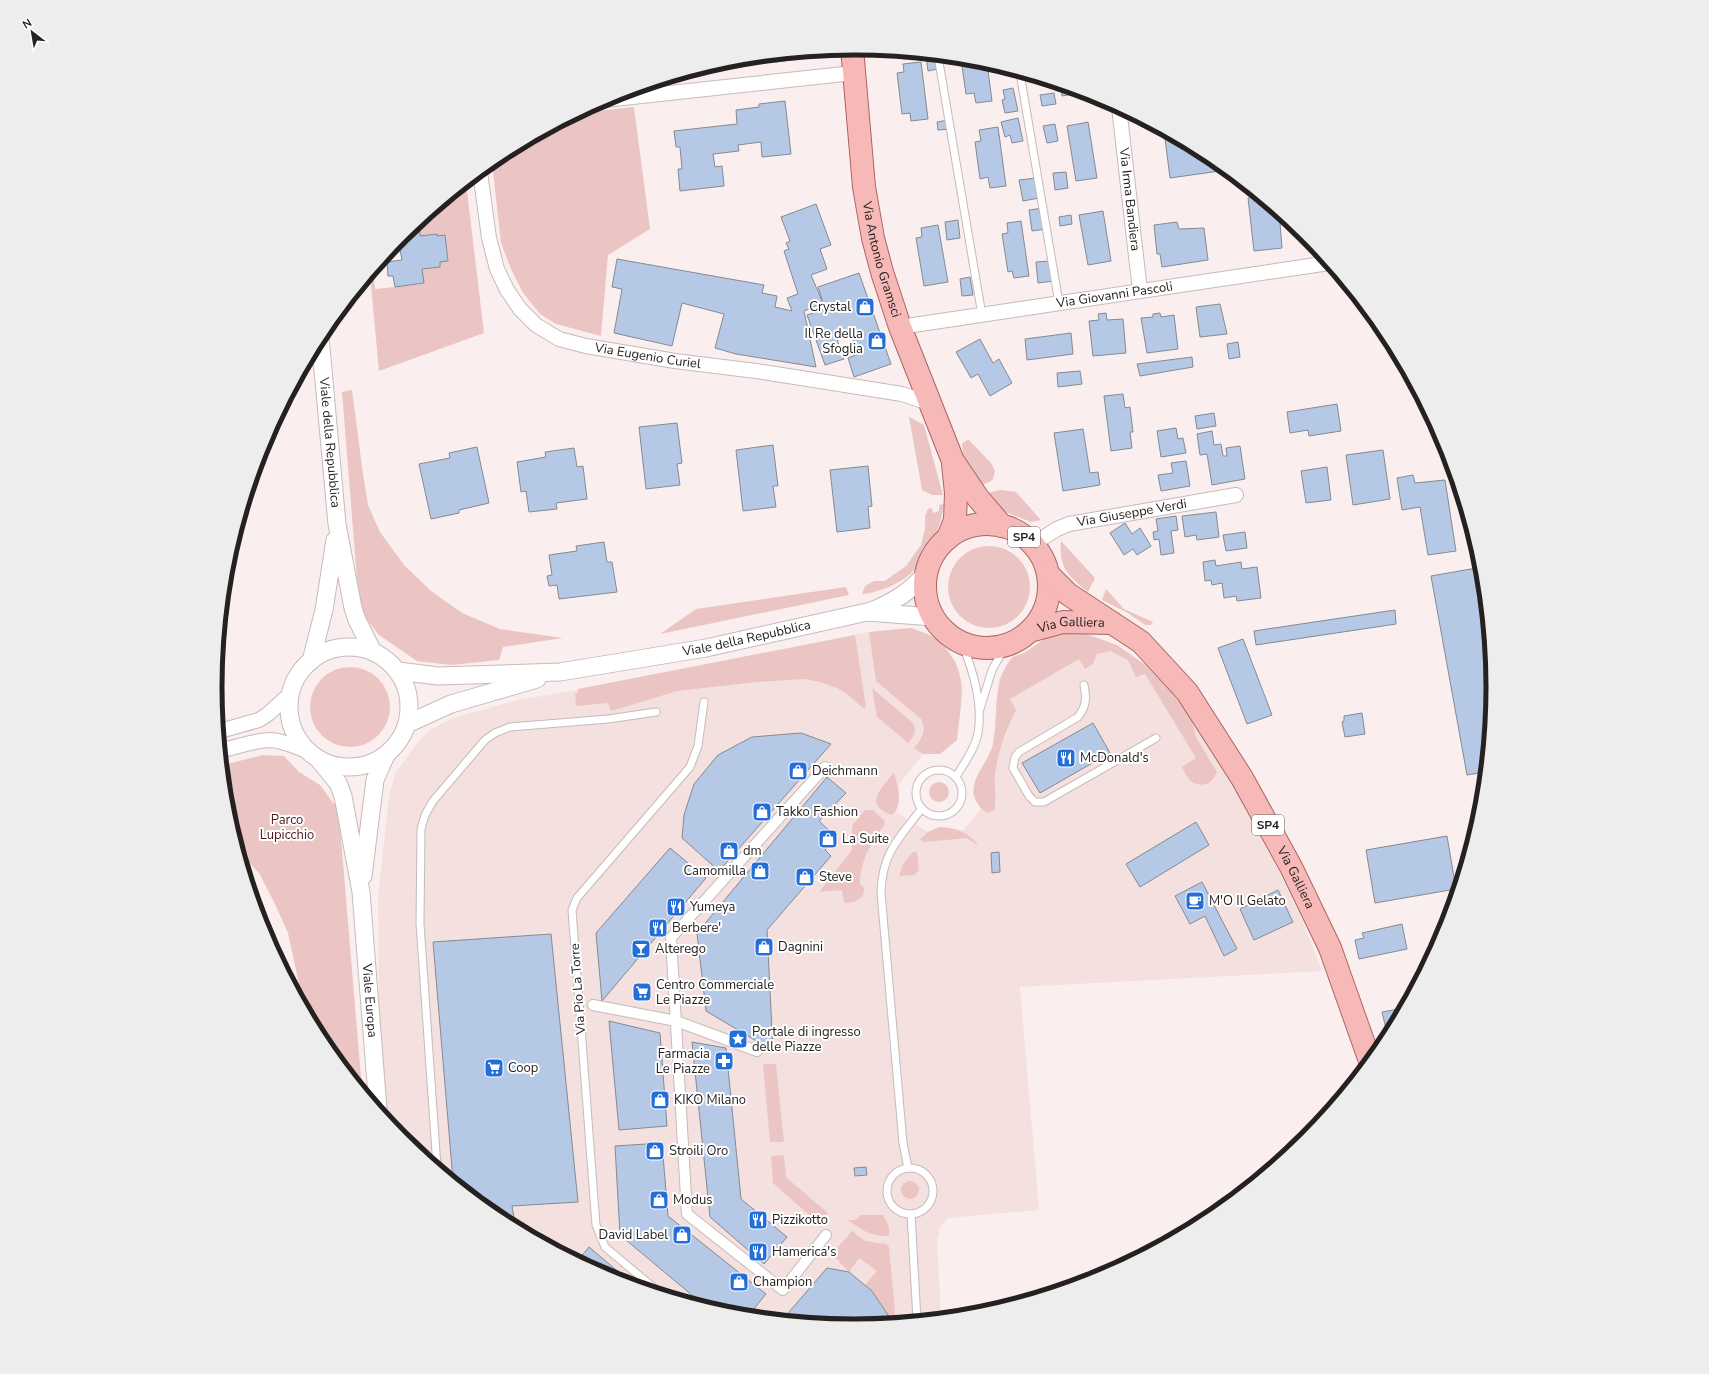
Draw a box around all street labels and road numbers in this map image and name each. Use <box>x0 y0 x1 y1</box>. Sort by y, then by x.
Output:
street label: Via Irma Bandiera <box>1115 146 1144 252</box>
street label: Via Antonio Gramsci <box>858 199 905 320</box>
street label: Via Giovanni Pascoli <box>1054 277 1174 313</box>
street label: Via Eugenio Curiel <box>593 338 702 373</box>
street label: Viale della Repubblica <box>315 376 344 508</box>
street label: Via Giuseppe Verdi <box>1075 495 1188 532</box>
road number: SP4 <box>1008 527 1040 547</box>
street label: Via Galliera <box>1035 613 1105 638</box>
street label: Viale della Repubblica <box>680 616 812 661</box>
road number: SP4 <box>1252 815 1284 835</box>
street label: Via Galliera <box>1272 842 1319 912</box>
street label: Via Pio La Torre <box>566 943 590 1036</box>
street label: Viale Europa <box>358 962 381 1038</box>

